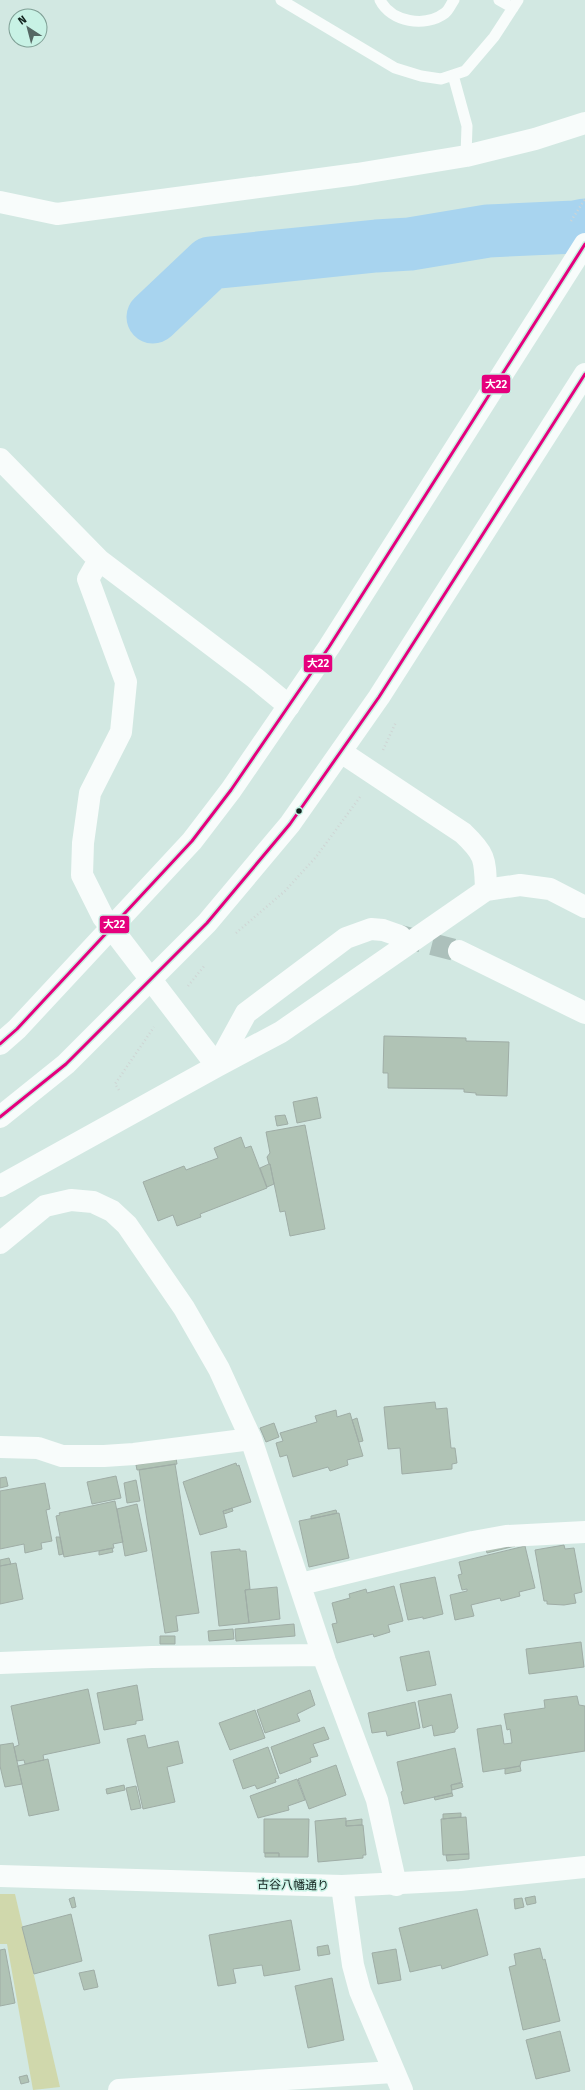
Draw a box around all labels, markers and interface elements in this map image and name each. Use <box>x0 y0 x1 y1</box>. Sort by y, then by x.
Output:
north arrow <box>8 8 48 48</box>
text: N <box>16 13 29 28</box>
line badge: 大22 <box>481 374 511 394</box>
text: 大22 <box>485 378 507 391</box>
line badge: 大22 <box>303 654 333 673</box>
text: 大22 <box>307 657 329 670</box>
unlabelled marker <box>294 806 304 816</box>
line badge: 大22 <box>99 915 130 934</box>
text: 大22 <box>103 918 125 931</box>
street label: 古谷八幡通り <box>257 1877 329 1893</box>

